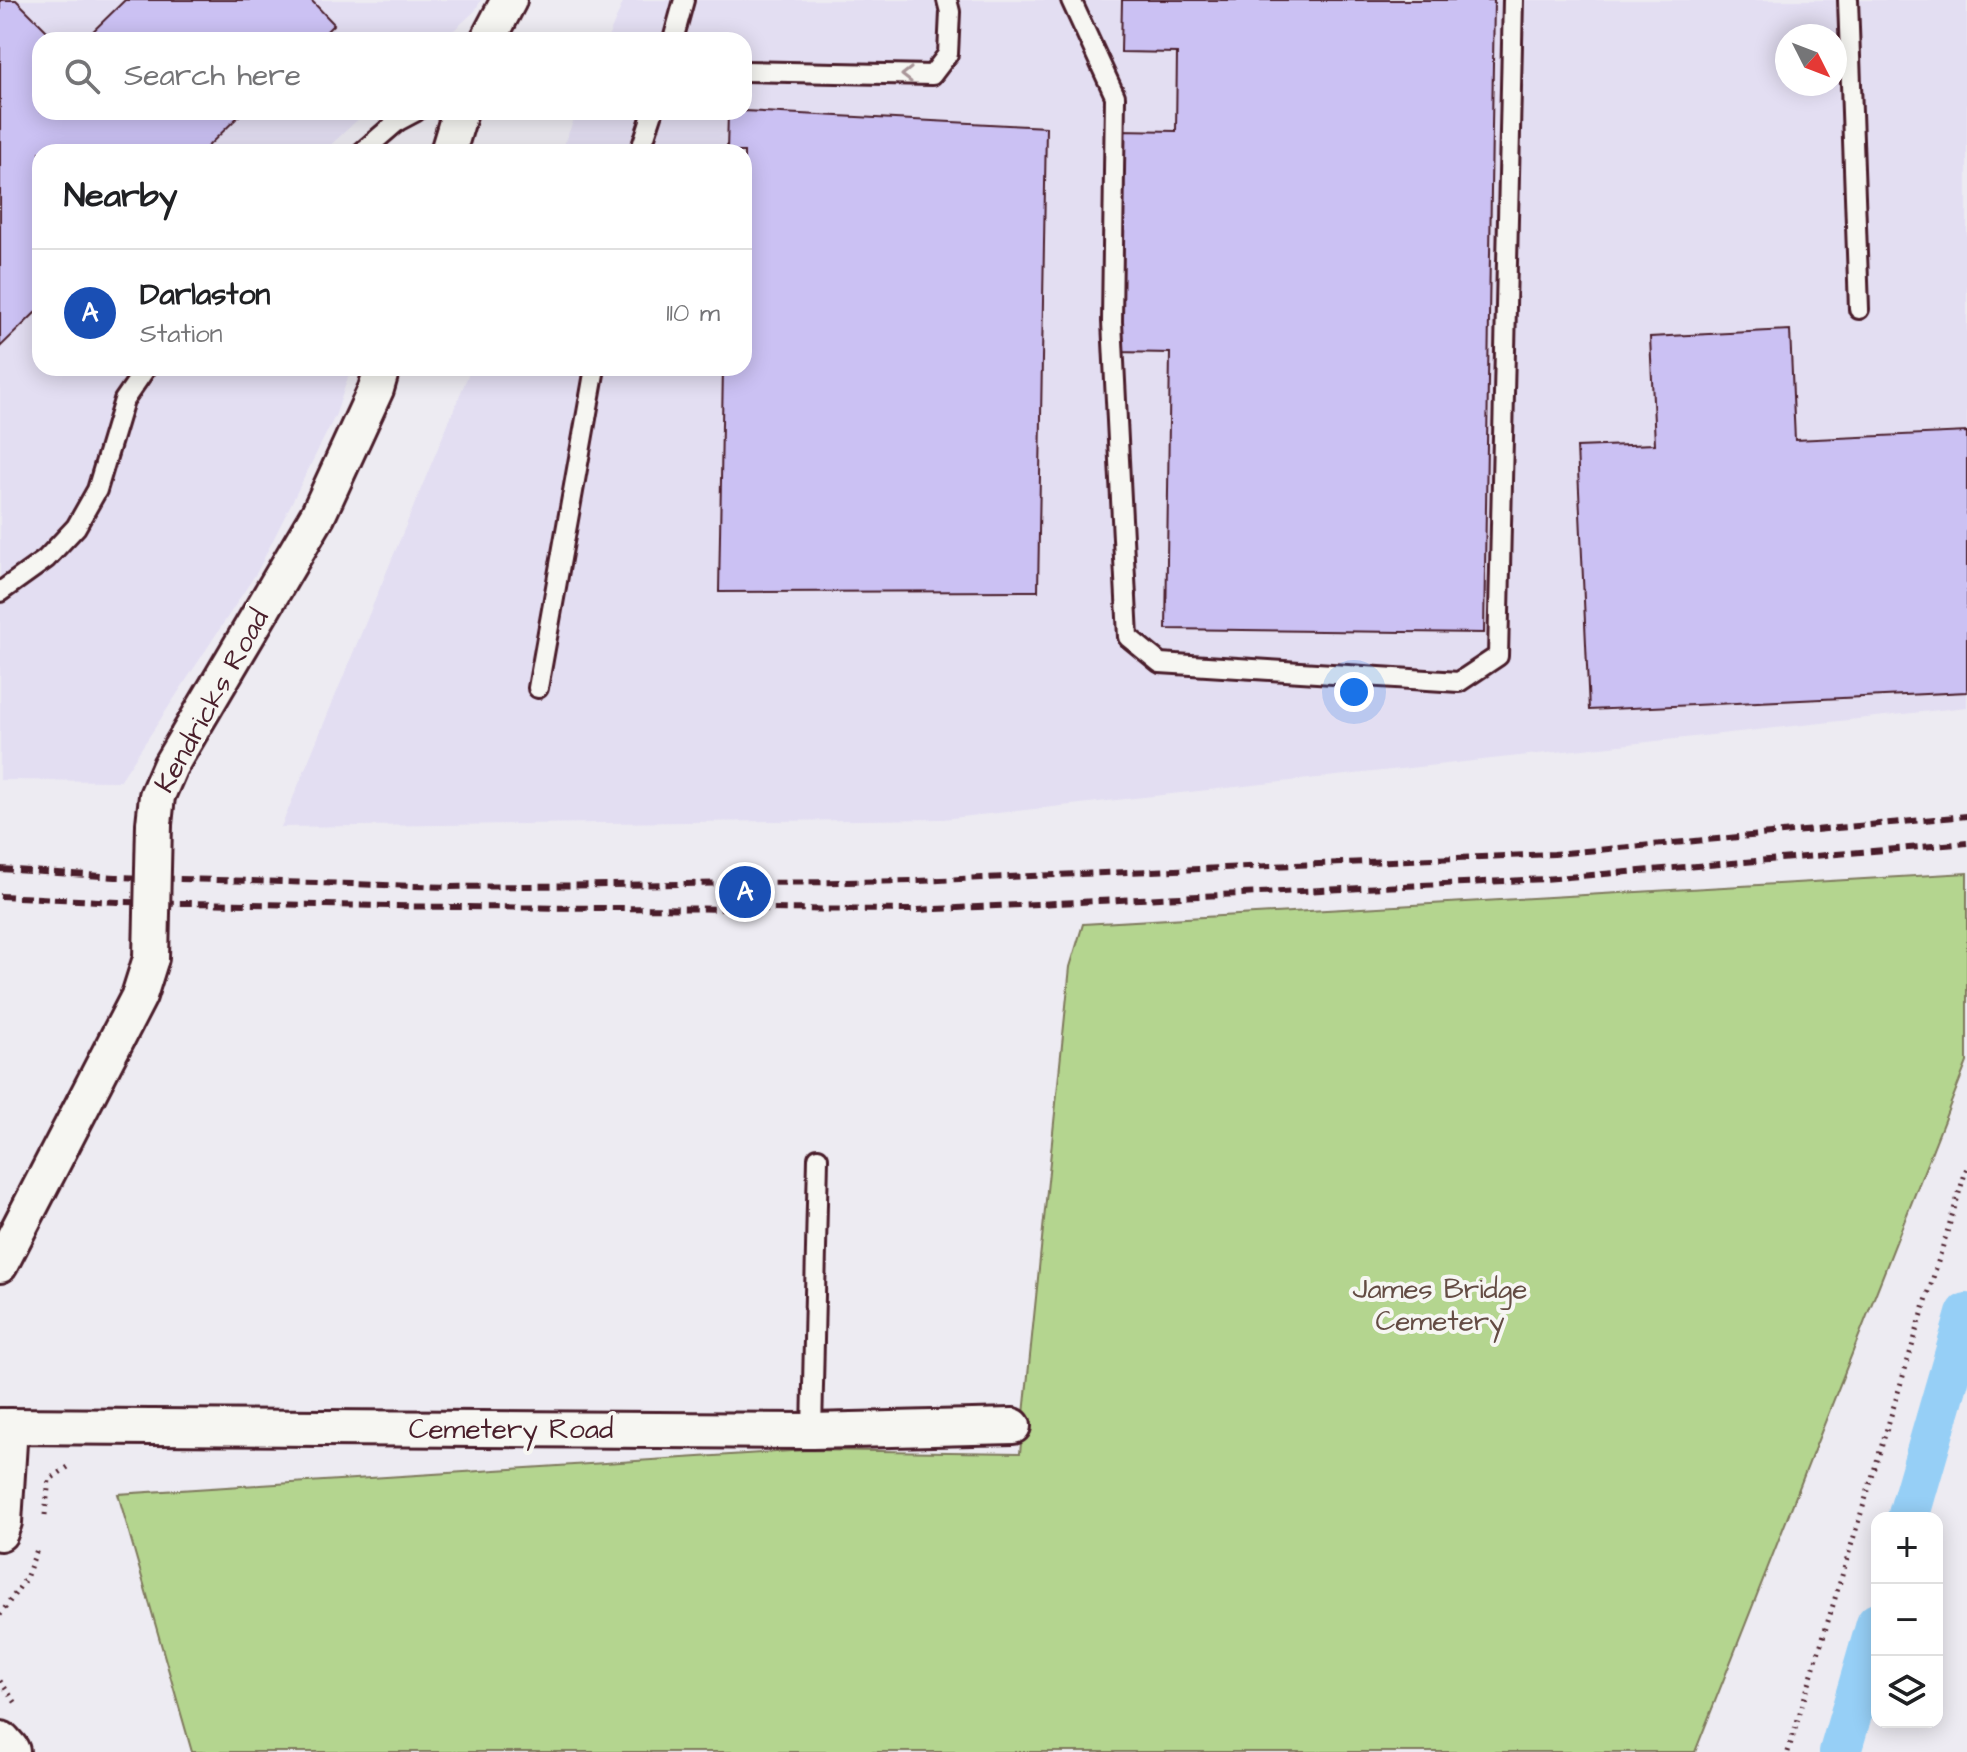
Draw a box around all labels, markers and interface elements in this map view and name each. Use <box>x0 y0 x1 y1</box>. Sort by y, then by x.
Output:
north arrow <box>1775 24 1847 96</box>
search box <box>32 32 752 120</box>
icon: search <box>60 54 104 98</box>
text: Search here <box>124 55 301 97</box>
one-way arrow <box>900 66 913 84</box>
text: Nearby <box>64 172 178 220</box>
text: Darlaston <box>140 274 270 316</box>
text: A <box>82 295 98 331</box>
text: 110 m <box>666 295 720 331</box>
text: Station <box>140 316 223 352</box>
street label: Kendricks Road <box>145 602 279 800</box>
your location <box>1334 672 1374 712</box>
pin: A <box>719 862 771 922</box>
park label: James Bridge Cemetery <box>1353 1270 1527 1343</box>
street label: Cemetery Road <box>409 1410 613 1451</box>
map controls <box>1871 1512 1943 1728</box>
button: + <box>1871 1512 1943 1584</box>
button: − <box>1871 1584 1943 1656</box>
button: layers <box>1871 1656 1943 1728</box>

